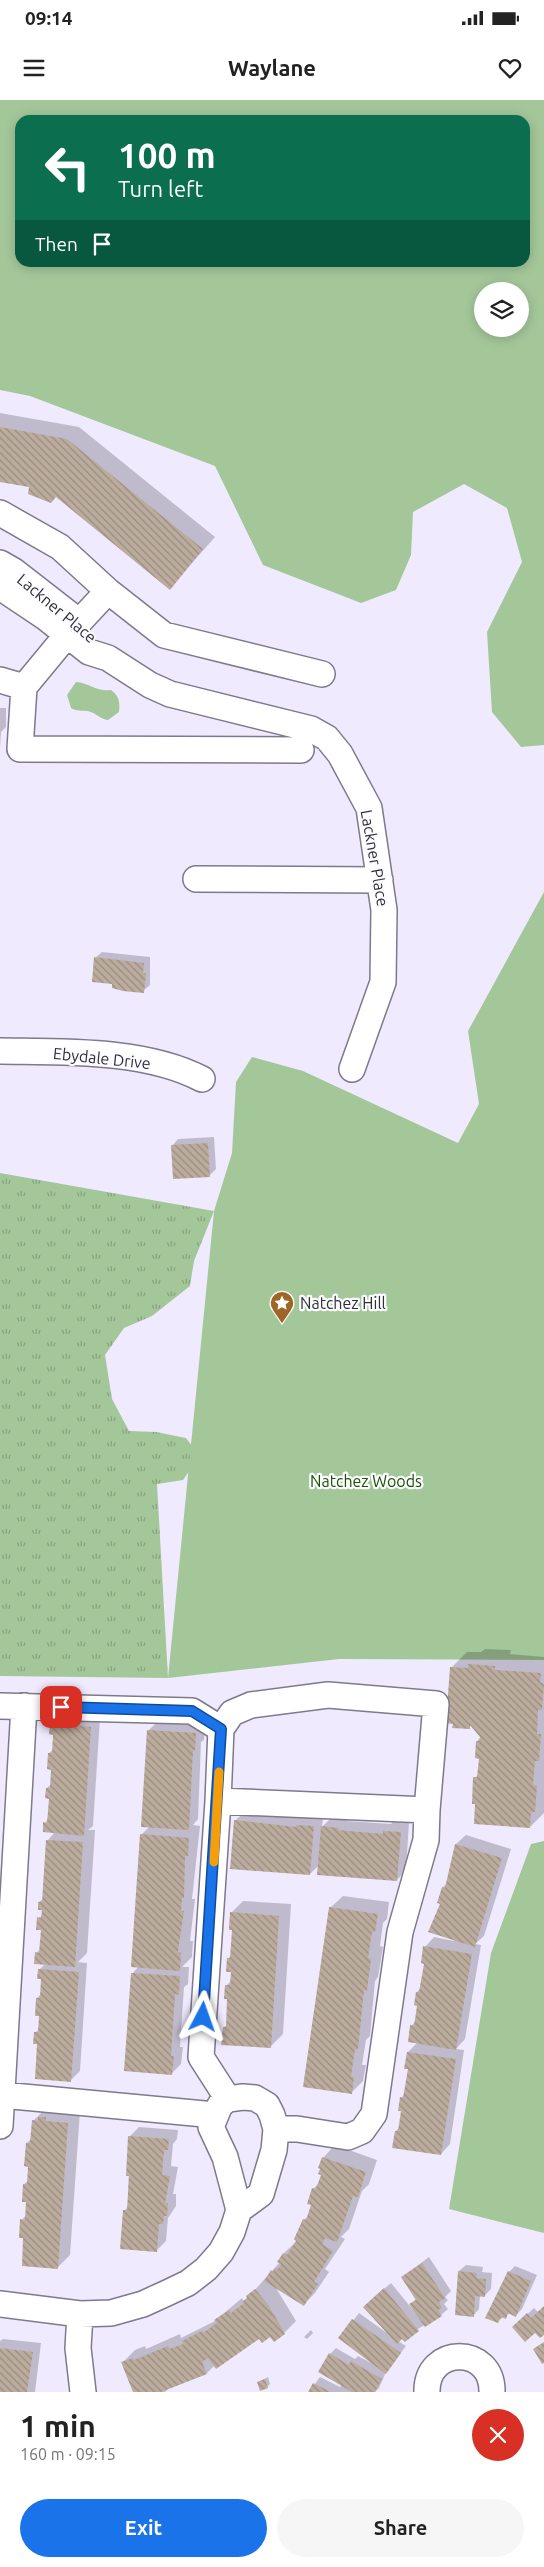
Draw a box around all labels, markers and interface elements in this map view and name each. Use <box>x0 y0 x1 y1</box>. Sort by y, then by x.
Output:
text: 09:14 <box>25 7 73 29</box>
icon: menu <box>20 54 48 82</box>
icon: heart <box>496 54 524 82</box>
text: Waylane <box>228 55 316 80</box>
icon: left <box>35 135 100 200</box>
text: 100 m <box>118 135 216 175</box>
text: Turn left <box>118 176 203 201</box>
icon: arrive <box>88 230 116 258</box>
text: Then <box>35 233 78 255</box>
map controls <box>474 282 529 337</box>
button: layers <box>474 282 529 337</box>
street label: Lackner Place <box>14 570 100 646</box>
street label: Lackner Place <box>358 808 392 908</box>
street label: Ebydale Drive <box>52 1044 152 1072</box>
place icon: Natchez Hill <box>269 1290 295 1324</box>
place label: Natchez Hill <box>300 1294 386 1312</box>
park label: Natchez Woods <box>310 1472 422 1490</box>
pin <box>40 1686 82 1728</box>
icon: arrive <box>47 1693 75 1721</box>
position arrow <box>176 1990 228 2042</box>
text: 1 min <box>20 2409 96 2443</box>
button: close <box>472 2409 524 2461</box>
text: 160 m · 09:15 <box>20 2445 116 2463</box>
button: Exit <box>20 2499 267 2557</box>
button: Share <box>277 2499 524 2557</box>

